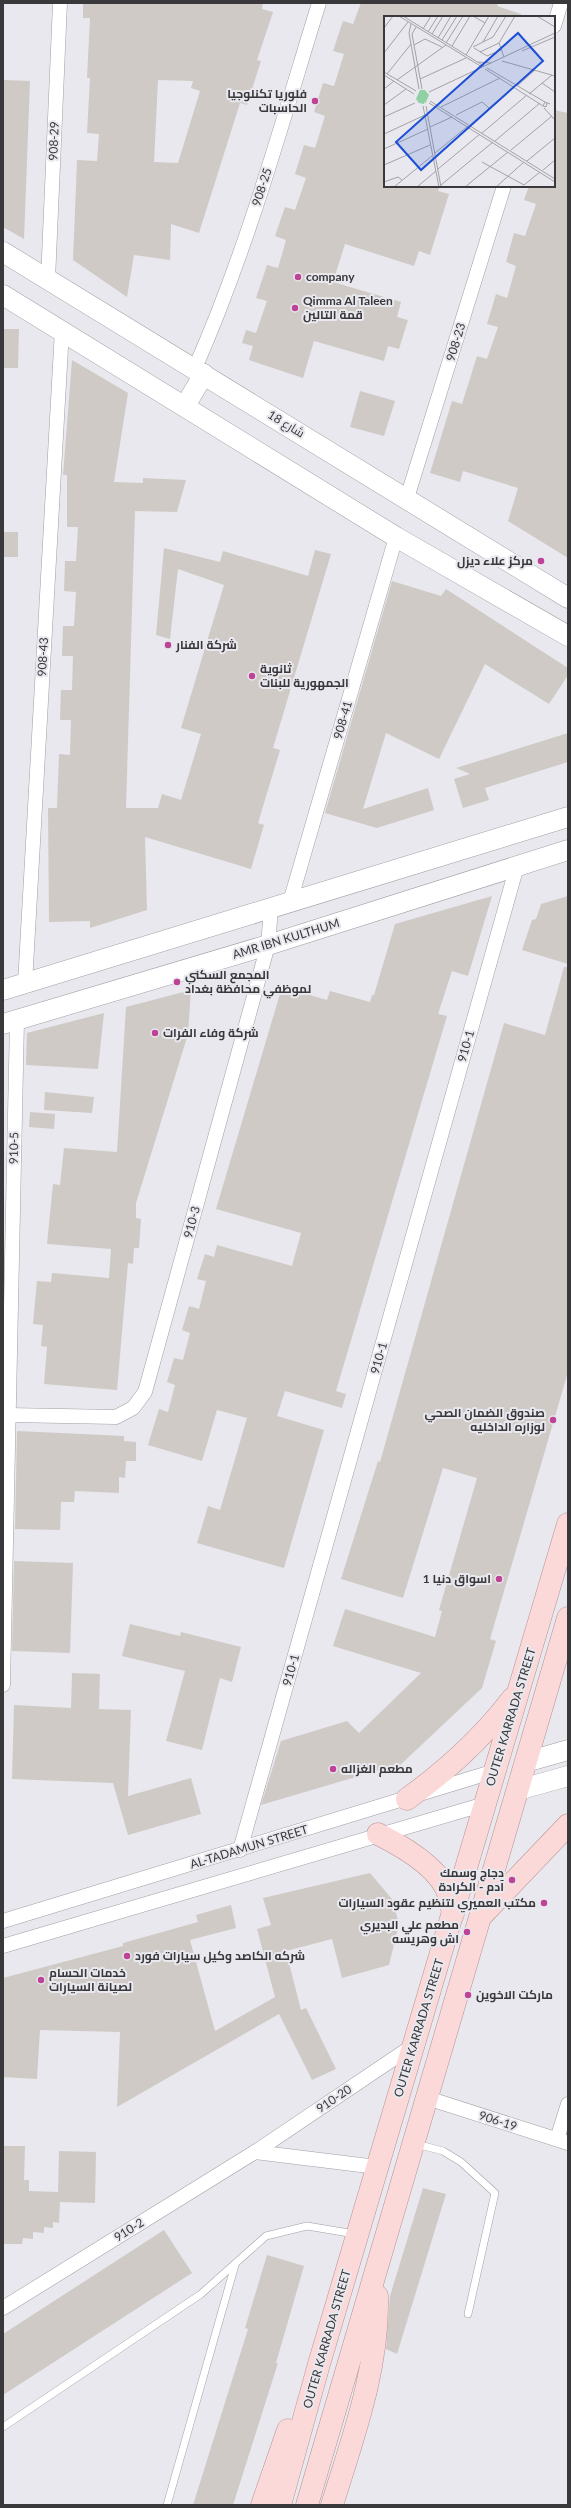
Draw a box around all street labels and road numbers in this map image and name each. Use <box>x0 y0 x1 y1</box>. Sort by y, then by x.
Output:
street label: 908-29 <box>45 121 62 161</box>
street label: 908-25 <box>248 166 275 208</box>
street label: 908-23 <box>443 321 468 363</box>
street label: شارع 18 <box>265 407 307 441</box>
street label: 908-43 <box>34 637 51 677</box>
street label: 908-41 <box>330 699 355 741</box>
street label: AMR IBN KULTHUM <box>230 915 341 962</box>
street label: 910-1 <box>454 1028 477 1063</box>
street label: 910-5 <box>6 1132 21 1164</box>
street label: 910-3 <box>180 1204 203 1239</box>
street label: 910-1 <box>367 1340 390 1375</box>
street label: OUTER KARRADA STREET <box>482 1646 539 1788</box>
street label: 910-1 <box>279 1652 302 1687</box>
street label: AL-TADAMUN STREET <box>188 1821 310 1872</box>
street label: OUTER KARRADA STREET <box>390 1957 447 2099</box>
street label: 910-20 <box>313 2081 354 2116</box>
street label: 906-19 <box>477 2107 519 2134</box>
street label: 910-2 <box>111 2215 146 2244</box>
street label: OUTER KARRADA STREET <box>299 2268 354 2410</box>

